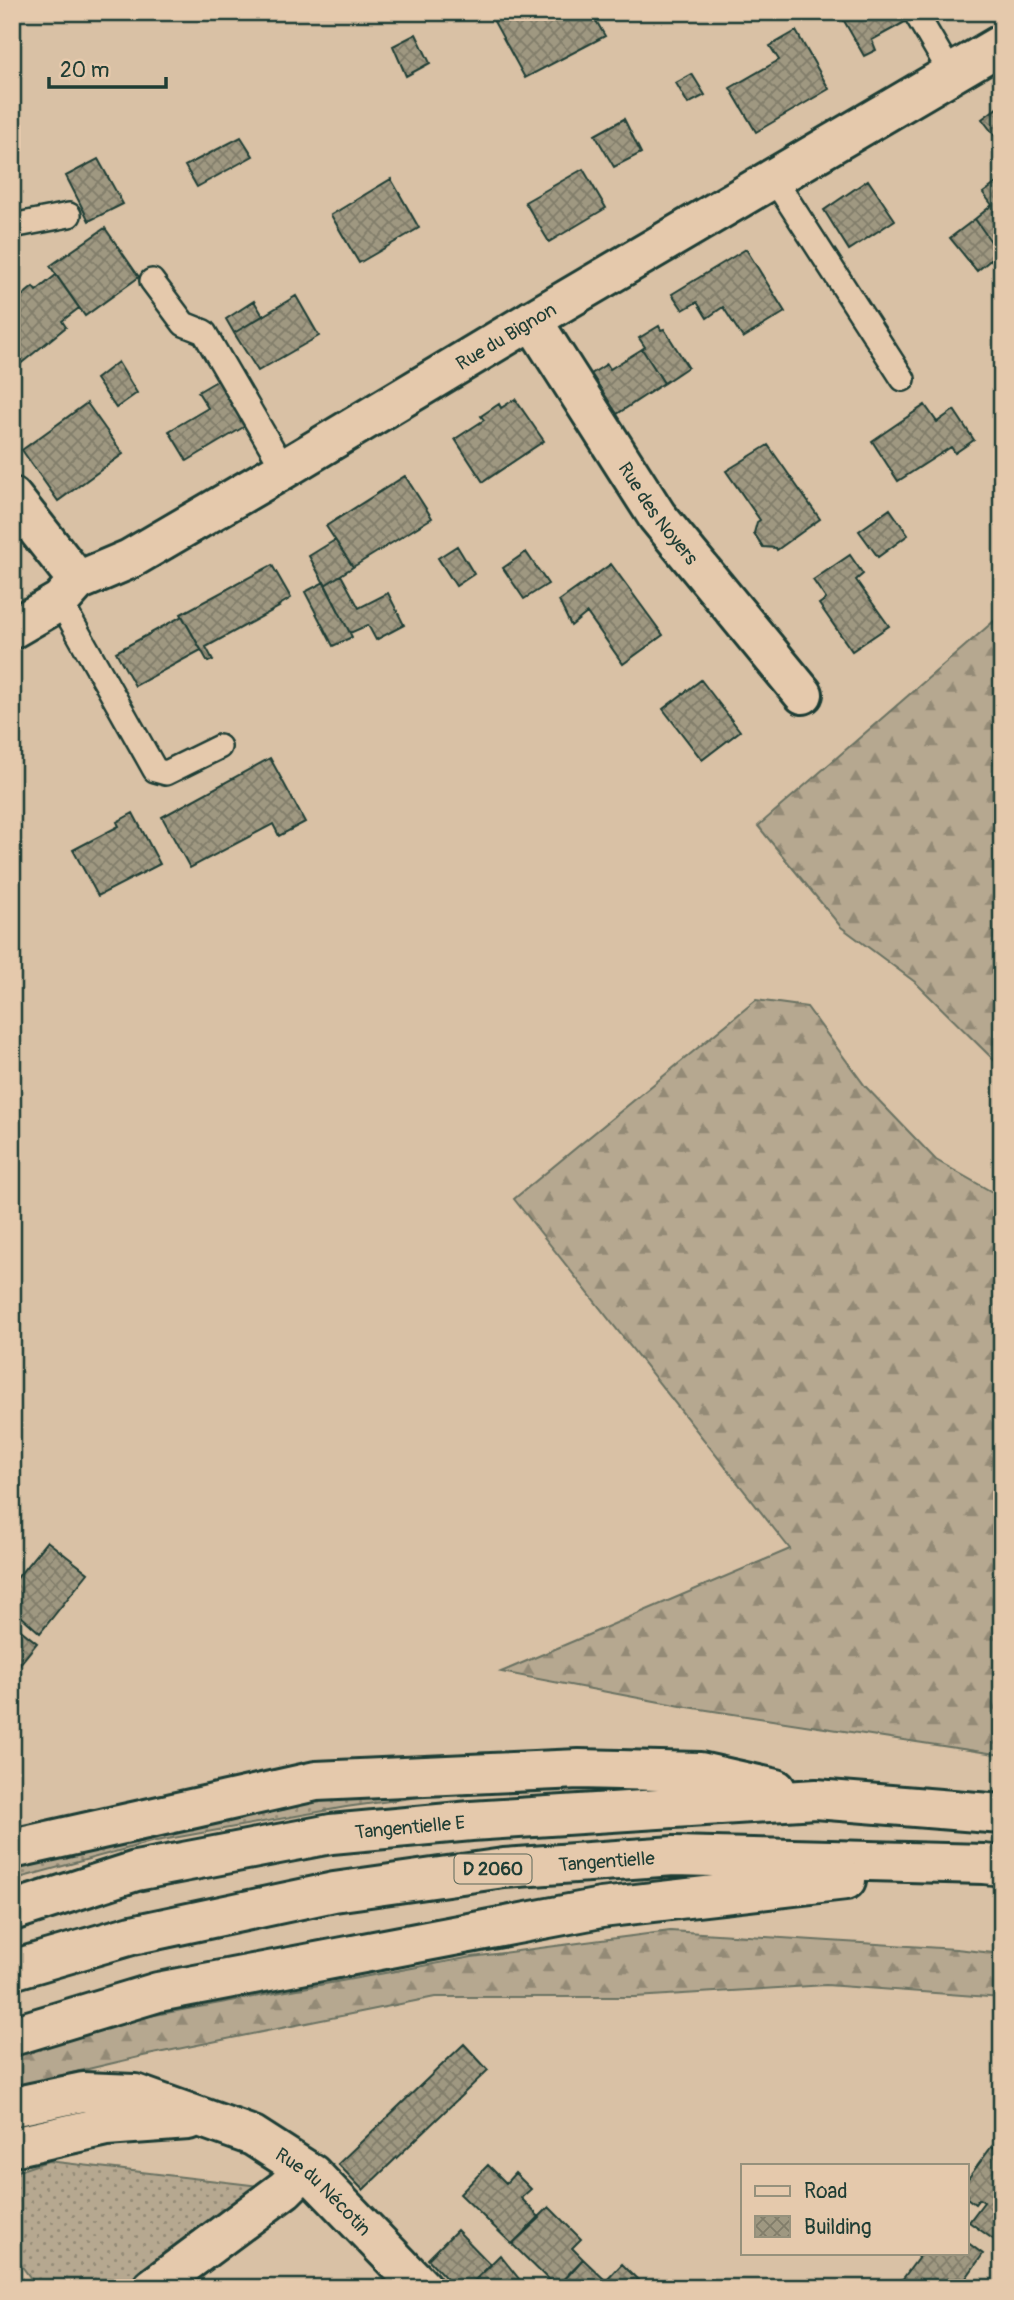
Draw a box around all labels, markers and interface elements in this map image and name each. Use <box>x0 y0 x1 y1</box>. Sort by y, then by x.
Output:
scale bar <box>49 46 166 90</box>
text: 20 m <box>60 57 109 84</box>
street label: Rue du Bignon <box>452 297 561 376</box>
street label: Rue des Noyers <box>613 458 703 570</box>
street label: Tangentielle E <box>354 1811 466 1845</box>
street label: Tangentielle <box>558 1846 656 1877</box>
road number: D 2060 <box>454 1854 532 1884</box>
street label: Rue du Nécotin <box>271 2143 376 2241</box>
legend <box>741 2164 968 2254</box>
text: Road <box>804 2178 848 2205</box>
text: Building <box>804 2214 871 2241</box>

